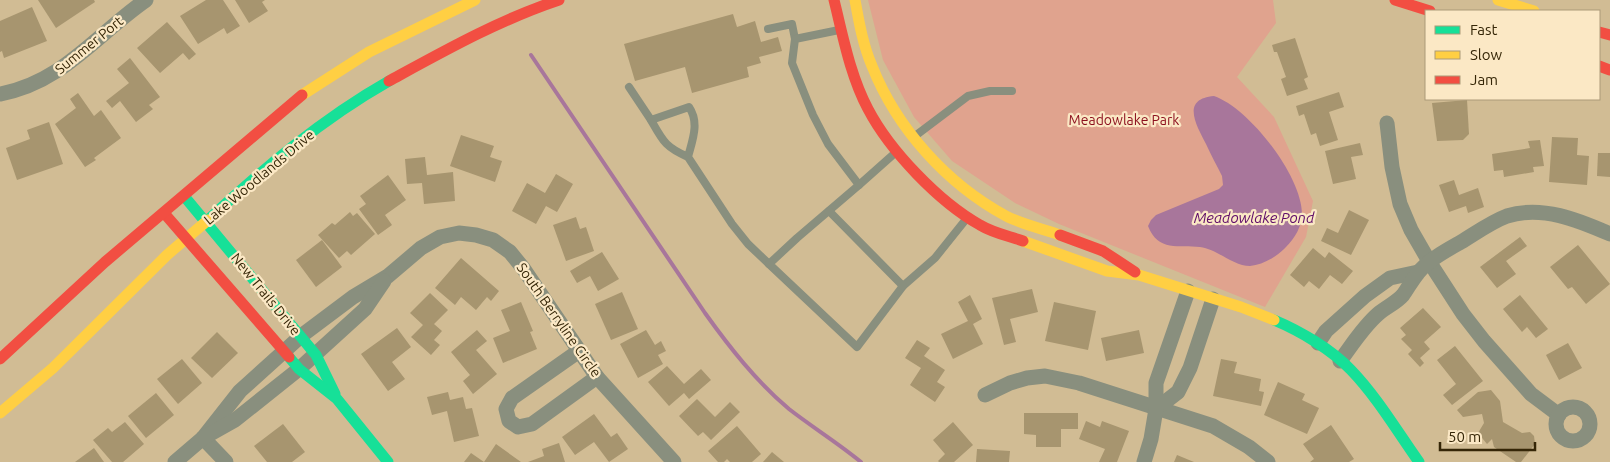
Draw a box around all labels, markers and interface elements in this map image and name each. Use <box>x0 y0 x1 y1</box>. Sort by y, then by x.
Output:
legend <box>1425 10 1600 100</box>
street label: Summer Port <box>52 12 127 77</box>
text: Fast <box>1470 21 1498 38</box>
text: Slow <box>1470 46 1503 63</box>
text: Jam <box>1470 71 1498 88</box>
park label: Meadowlake Park <box>1069 112 1179 128</box>
street label: Lake Woodlands Drive <box>201 126 317 228</box>
water label: Meadowlake Pond <box>1194 209 1315 226</box>
street label: New Trails Drive <box>228 250 304 338</box>
street label: South Berryline Circle <box>514 260 604 380</box>
scale bar <box>1440 420 1535 452</box>
text: 50 m <box>1448 428 1481 445</box>

